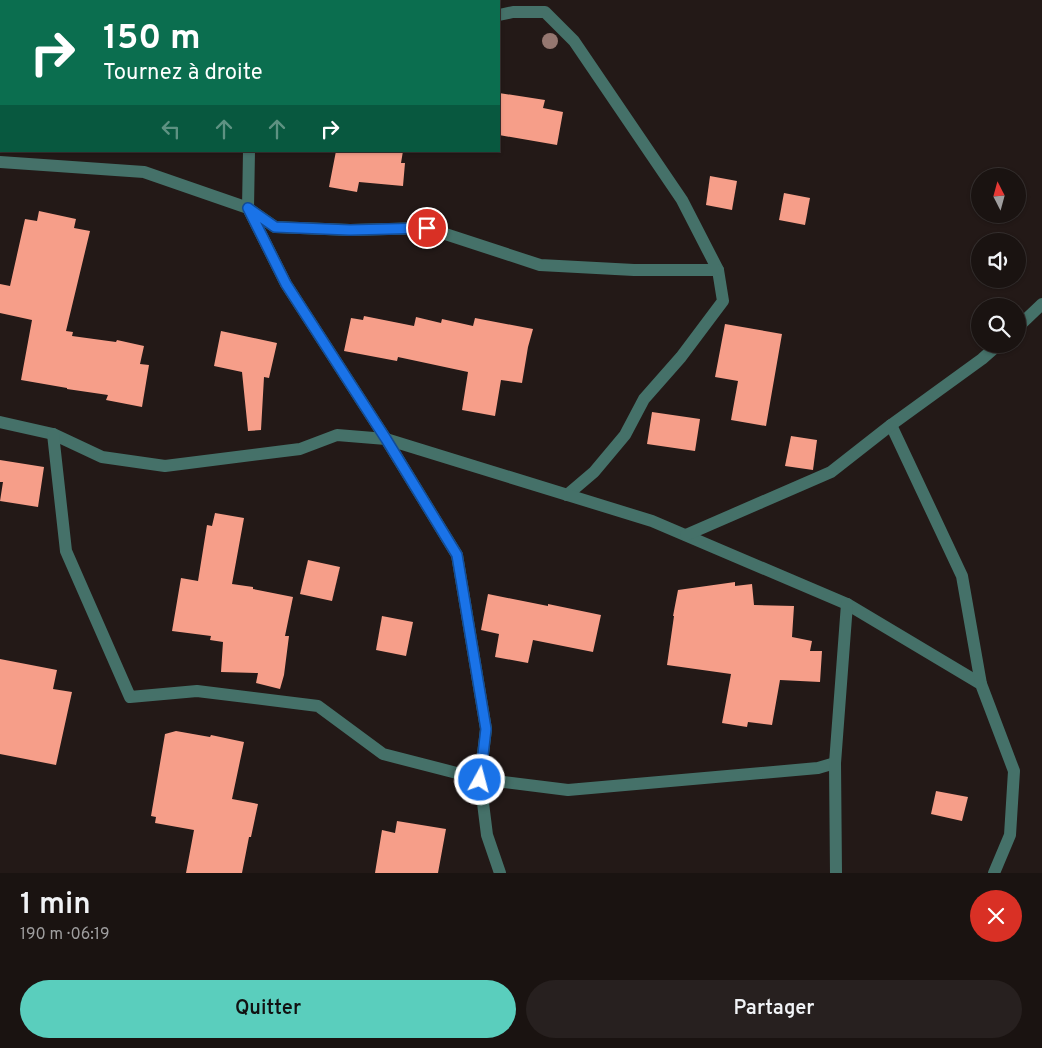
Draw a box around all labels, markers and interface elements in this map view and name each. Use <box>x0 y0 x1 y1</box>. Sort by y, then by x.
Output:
text: 150 m <box>103 17 201 61</box>
icon: right <box>20 20 85 85</box>
text: Tournez à droite <box>103 60 263 87</box>
icon: left <box>157 115 185 143</box>
icon: ahead <box>210 115 238 143</box>
icon: ahead <box>263 115 291 143</box>
icon: right <box>316 115 344 143</box>
north arrow <box>971 168 1026 222</box>
map controls <box>971 168 1026 353</box>
pin <box>406 207 448 249</box>
icon: arrive <box>413 214 441 242</box>
button: sound <box>971 233 1026 288</box>
button: search <box>971 298 1026 353</box>
position arrow <box>453 753 505 805</box>
text: 1 min <box>20 887 91 924</box>
button: close <box>970 890 1022 942</box>
text: 190 m · 06:19 <box>20 925 109 945</box>
button: Quitter <box>20 980 516 1038</box>
button: Partager <box>526 980 1022 1038</box>

